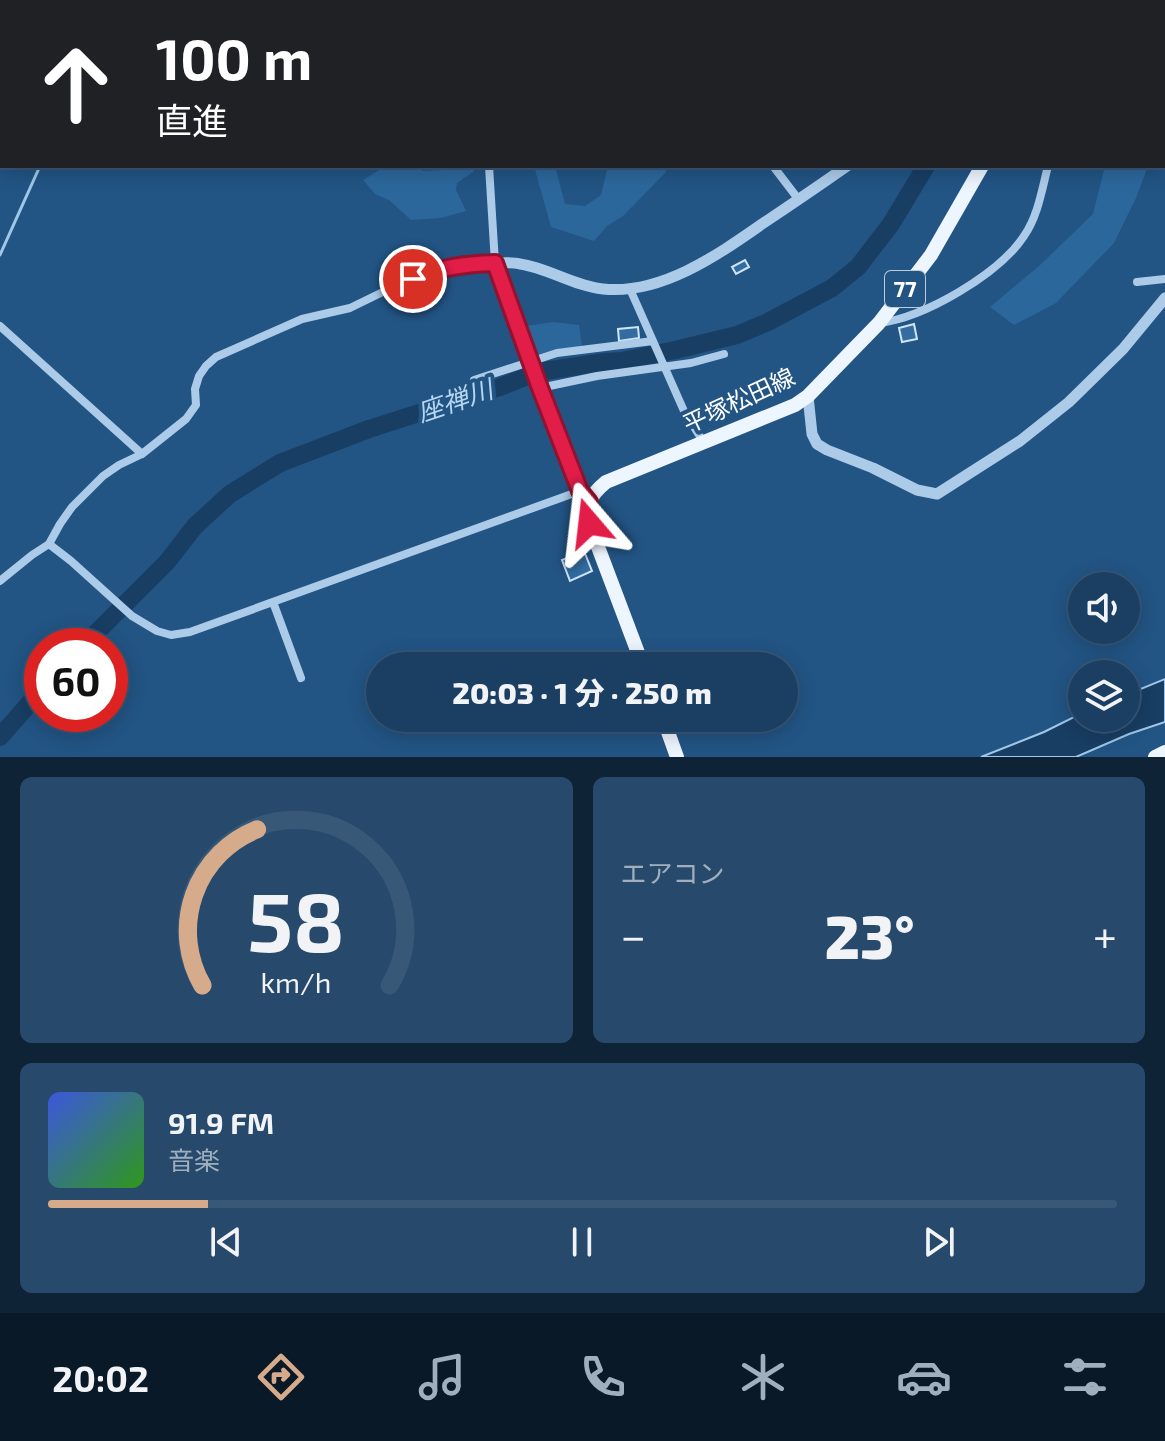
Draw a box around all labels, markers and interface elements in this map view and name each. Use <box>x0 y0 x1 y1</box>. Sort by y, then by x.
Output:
text: 100 m <box>156 24 312 91</box>
icon: ahead <box>24 32 128 136</box>
text: 直進 <box>156 98 228 141</box>
pin <box>379 245 447 313</box>
icon: arrive <box>391 257 435 301</box>
road number: 77 <box>885 271 925 307</box>
street label: 平塚松田線 <box>678 361 799 438</box>
water label: 座禅川 <box>413 371 499 427</box>
position arrow <box>547 481 631 565</box>
map controls <box>1068 572 1140 732</box>
button: sound <box>1068 572 1140 644</box>
speed limit sign: 60 <box>24 628 128 732</box>
button: layers <box>1068 660 1140 732</box>
text: 20:03 · 1 分 · 250 m <box>452 674 712 710</box>
text: エアコン <box>621 857 725 888</box>
text: 58 <box>247 869 345 969</box>
text: 23° <box>825 899 914 971</box>
text: − <box>621 908 646 961</box>
text: + <box>1093 908 1117 961</box>
text: km/h <box>261 964 332 999</box>
text: 91.9 FM <box>168 1104 274 1140</box>
text: 音楽 <box>168 1144 220 1175</box>
icon: previous <box>204 1220 248 1264</box>
icon: pause <box>560 1220 604 1264</box>
icon: next <box>917 1220 961 1264</box>
icon: directions <box>253 1349 309 1405</box>
icon: music <box>414 1349 470 1405</box>
icon: phone <box>575 1349 631 1405</box>
icon: climate <box>735 1349 791 1405</box>
icon: car <box>896 1349 952 1405</box>
icon: filters <box>1057 1349 1113 1405</box>
text: 20:02 <box>52 1356 149 1399</box>

